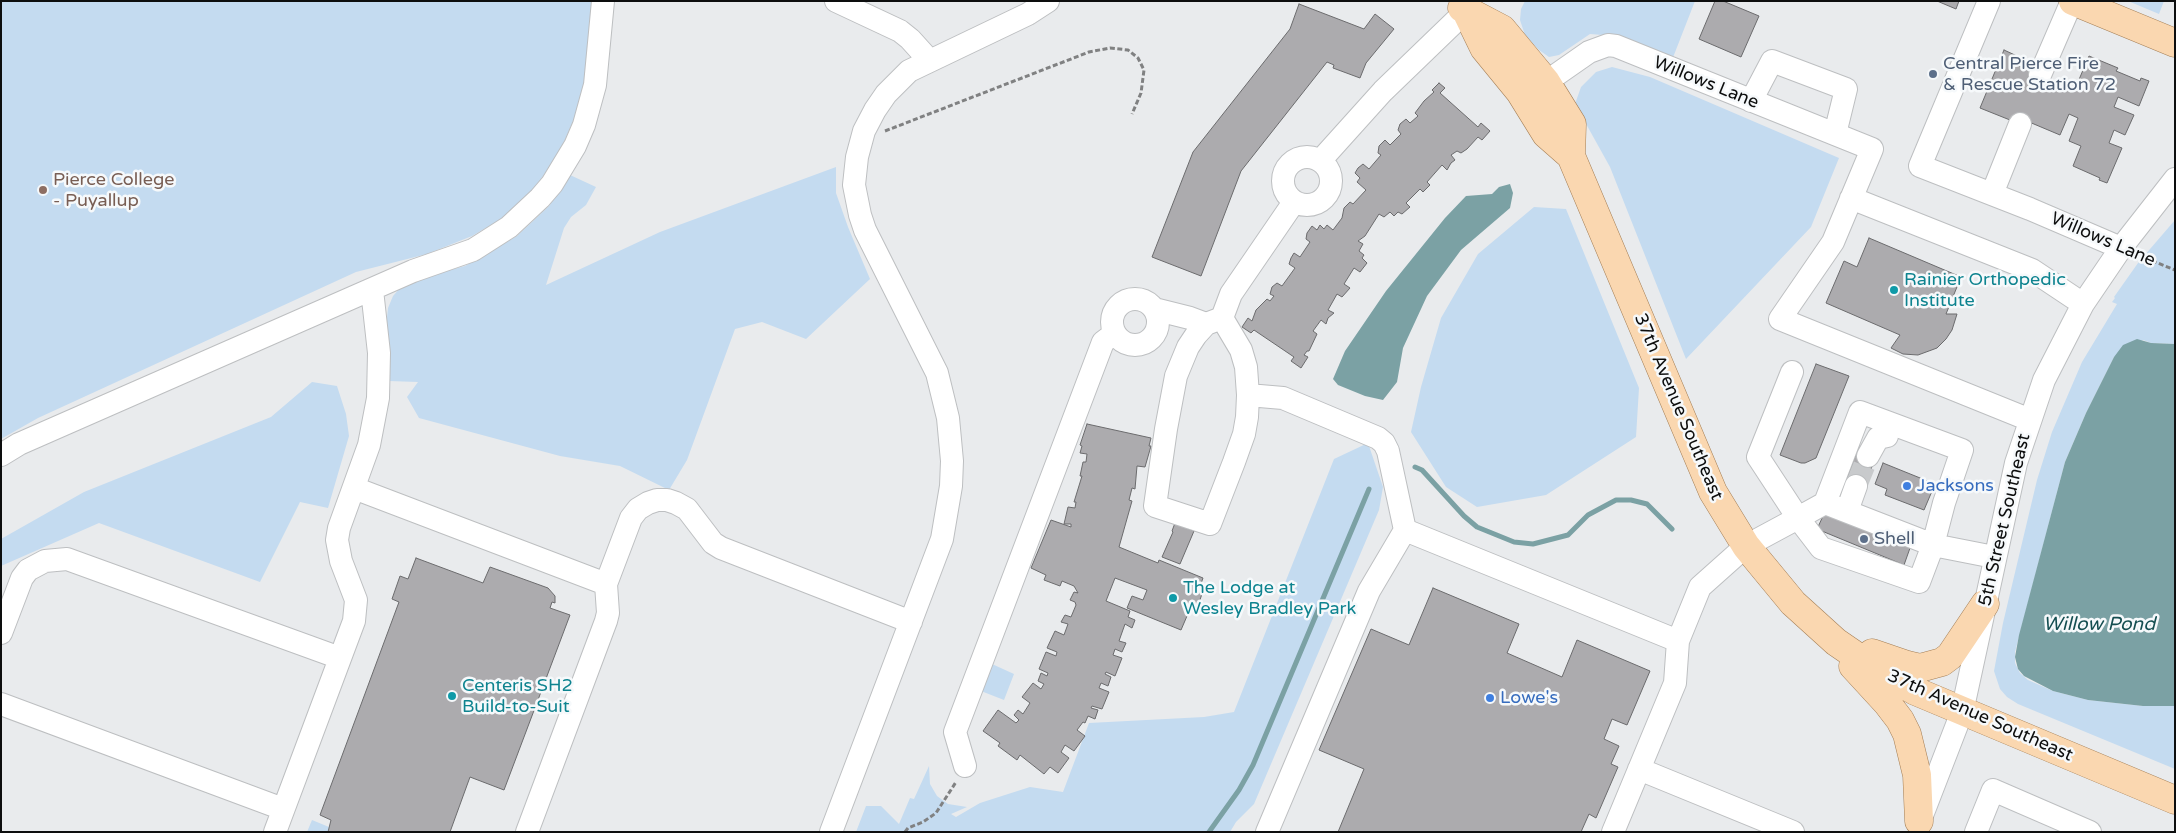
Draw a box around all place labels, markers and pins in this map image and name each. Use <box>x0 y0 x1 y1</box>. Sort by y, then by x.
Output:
place label: Central Pierce Fire & Rescue Station 72 <box>1943 53 2116 96</box>
marker: Central Pierce Fire & Rescue Station 72 <box>1927 68 1939 80</box>
place label: Pierce College - Puyallup <box>53 169 174 212</box>
marker: Pierce College - Puyallup <box>37 184 49 196</box>
place label: Rainier Orthopedic Institute <box>1904 269 2066 312</box>
marker: Rainier Orthopedic Institute <box>1888 284 1900 296</box>
place label: Jacksons <box>1917 475 1994 497</box>
marker: Jacksons <box>1901 480 1913 492</box>
place label: Shell <box>1874 528 1915 550</box>
marker: Shell <box>1858 533 1870 545</box>
place label: The Lodge at Wesley Bradley Park <box>1183 577 1356 620</box>
marker: The Lodge at Wesley Bradley Park <box>1167 592 1179 604</box>
place label: Centeris SH2 Build-to-Suit <box>462 675 573 718</box>
place label: Lowe's <box>1500 687 1558 709</box>
marker: Centeris SH2 Build-to-Suit <box>446 690 458 702</box>
marker: Lowe's <box>1484 692 1496 704</box>

